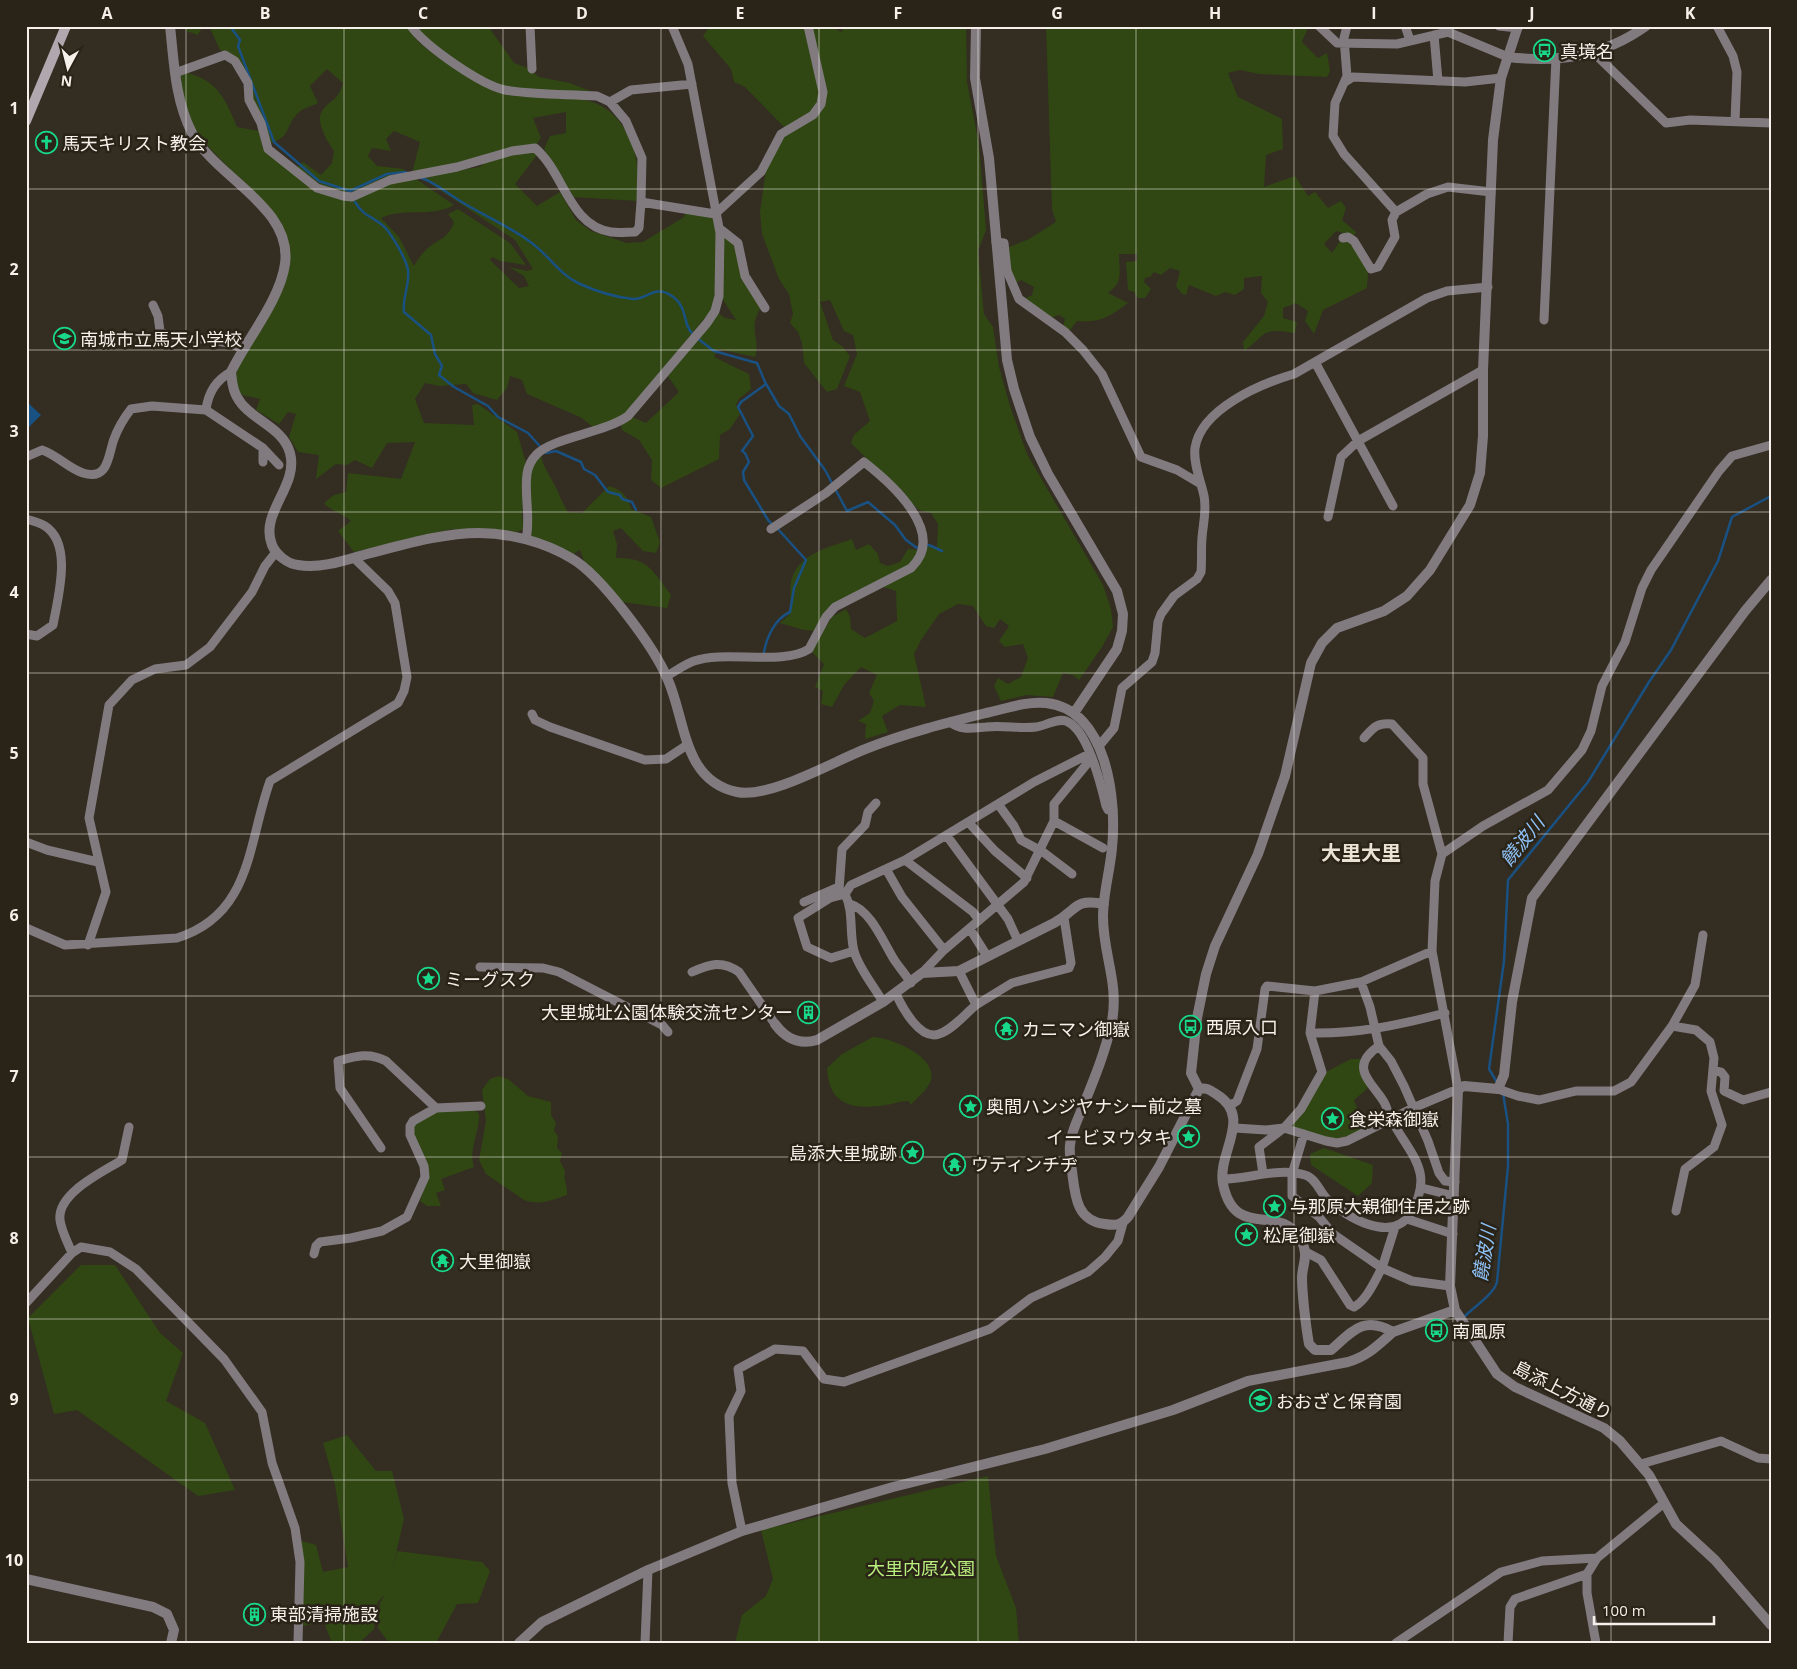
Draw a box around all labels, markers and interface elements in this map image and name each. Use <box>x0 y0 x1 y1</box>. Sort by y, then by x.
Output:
text: A <box>101 2 113 24</box>
text: B <box>260 2 270 24</box>
text: C <box>418 2 428 24</box>
text: D <box>576 2 588 24</box>
text: E <box>736 2 745 24</box>
text: F <box>894 2 902 24</box>
text: G <box>1051 2 1063 24</box>
text: H <box>1209 2 1221 24</box>
text: I <box>1371 2 1377 24</box>
text: J <box>1527 2 1535 24</box>
text: K <box>1685 2 1696 24</box>
bus stop icon: 真境名 <box>1532 39 1556 63</box>
place label: 真境名 <box>1560 39 1614 63</box>
north arrow <box>42 42 92 92</box>
text: N <box>60 71 73 92</box>
text: 1 <box>9 97 19 119</box>
church icon: 馬天キリスト教会 <box>34 131 58 155</box>
place label: 馬天キリスト教会 <box>62 131 206 155</box>
text: 2 <box>9 258 19 280</box>
school or university icon: 南城市立馬天小学校 <box>52 327 76 351</box>
place label: 南城市立馬天小学校 <box>80 327 242 351</box>
text: 3 <box>9 420 19 442</box>
text: 4 <box>9 581 19 603</box>
text: 5 <box>9 742 19 764</box>
water label: 饒波川 <box>1494 809 1551 871</box>
district label: 大里大里 <box>1321 839 1401 866</box>
text: 6 <box>9 904 19 926</box>
place icon: ミーグスク <box>417 967 441 991</box>
place label: ミーグスク <box>445 967 535 991</box>
place label: 大里城址公園体験交流センター <box>541 1000 793 1024</box>
building icon: 大里城址公園体験交流センター <box>797 1000 821 1024</box>
bus stop icon: 西原入口 <box>1178 1015 1202 1039</box>
place label: 西原入口 <box>1206 1015 1278 1039</box>
temple icon: カニマン御嶽 <box>994 1017 1018 1041</box>
place label: カニマン御嶽 <box>1022 1017 1130 1041</box>
text: 7 <box>9 1065 19 1087</box>
place icon: 奥間ハンジヤナシー前之墓 <box>958 1094 982 1118</box>
place label: 奥間ハンジヤナシー前之墓 <box>986 1094 1202 1118</box>
place icon: 食栄森御嶽 <box>1321 1107 1345 1131</box>
place label: 食栄森御嶽 <box>1349 1107 1439 1131</box>
place label: イービヌウタキ <box>1046 1125 1172 1149</box>
place icon: イービヌウタキ <box>1176 1125 1200 1149</box>
place label: 島添大里城跡 <box>789 1141 897 1165</box>
place icon: 島添大里城跡 <box>901 1141 925 1165</box>
temple icon: ウティンチヂ <box>943 1152 967 1176</box>
place label: ウティンチヂ <box>971 1152 1078 1176</box>
place icon: 与那原大親御住居之跡 <box>1262 1194 1286 1218</box>
place label: 与那原大親御住居之跡 <box>1290 1194 1470 1218</box>
water label: 饒波川 <box>1467 1221 1502 1283</box>
place icon: 松尾御嶽 <box>1235 1223 1259 1247</box>
place label: 松尾御嶽 <box>1263 1223 1335 1247</box>
text: 8 <box>9 1227 19 1249</box>
temple icon: 大里御嶽 <box>431 1249 455 1273</box>
place label: 大里御嶽 <box>459 1249 531 1273</box>
bus stop icon: 南風原 <box>1424 1319 1448 1343</box>
place label: 南風原 <box>1452 1319 1506 1343</box>
street label: 島添上方通り <box>1509 1355 1617 1425</box>
text: 9 <box>9 1388 19 1410</box>
school or university icon: おおざと保育園 <box>1248 1389 1272 1413</box>
place label: おおざと保育園 <box>1276 1389 1402 1413</box>
text: 10 <box>5 1549 23 1571</box>
park label: 大里内原公園 <box>867 1556 975 1580</box>
scale bar <box>1594 1594 1714 1626</box>
text: 100 m <box>1602 1600 1646 1620</box>
building icon: 東部清掃施設 <box>242 1602 266 1626</box>
place label: 東部清掃施設 <box>270 1602 378 1626</box>

